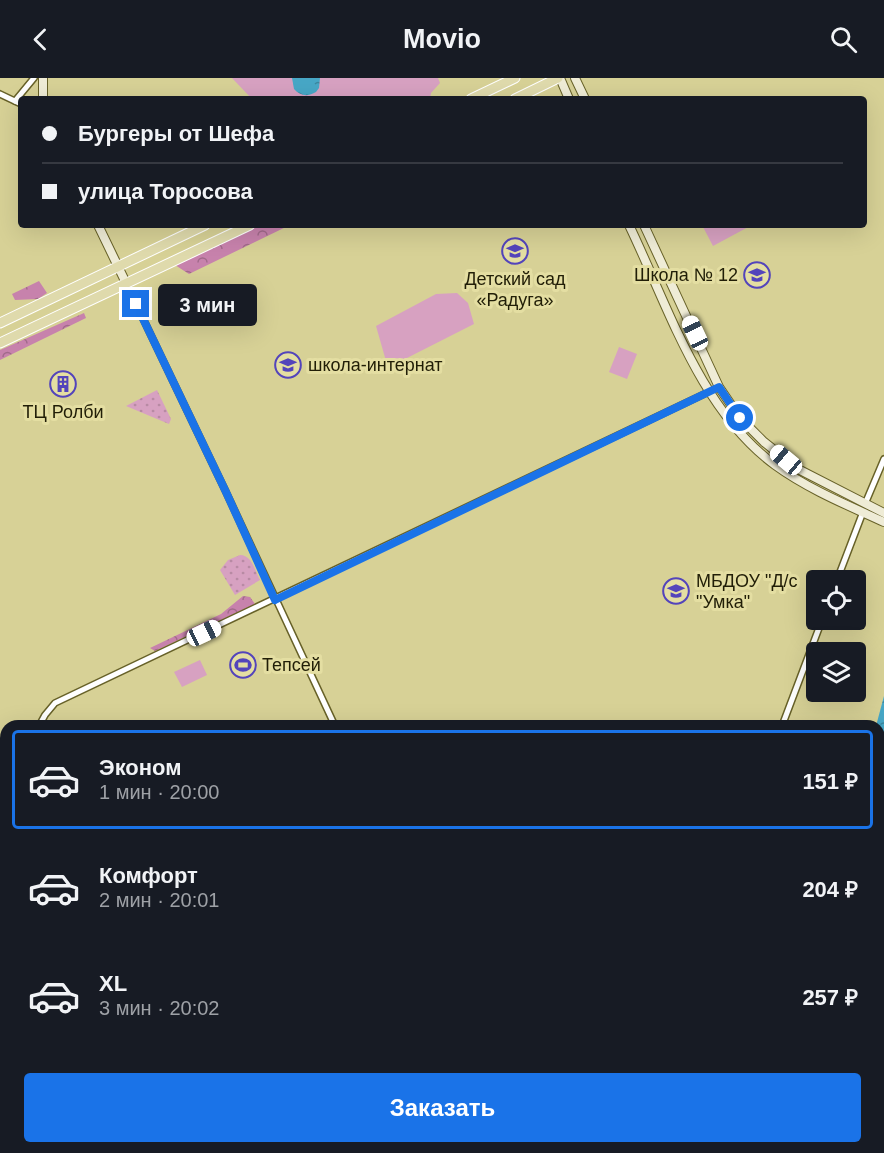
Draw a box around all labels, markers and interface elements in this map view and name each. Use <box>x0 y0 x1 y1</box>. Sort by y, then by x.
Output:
icon: back <box>24 23 57 56</box>
icon: search <box>827 23 860 56</box>
text: Movio <box>403 24 481 54</box>
text: Бургеры от Шефа <box>78 121 274 146</box>
text: улица Торосова <box>78 179 253 204</box>
school or university icon: Детский сад «Радуга» <box>500 236 530 266</box>
school or university icon: Школа № 12 <box>742 260 772 290</box>
place label: Школа № 12 <box>634 265 738 285</box>
place label: Детский сад «Радуга» <box>464 269 566 310</box>
callout: 3 мин <box>157 283 256 325</box>
route end <box>122 290 149 317</box>
text: 3 мин <box>180 294 235 316</box>
car <box>679 313 711 353</box>
school or university icon: школа-интернат <box>273 350 303 380</box>
place label: школа-интернат <box>308 355 443 375</box>
building icon: ТЦ Ролби <box>48 369 78 399</box>
place label: ТЦ Ролби <box>22 402 104 422</box>
route start <box>726 404 753 431</box>
car <box>766 442 806 478</box>
map controls <box>806 570 866 702</box>
button: locate <box>806 570 866 630</box>
place label: МБДОУ "Д/с "Умка" <box>696 571 798 612</box>
school or university icon: МБДОУ "Д/с "Умка" <box>661 576 691 606</box>
car <box>184 617 224 649</box>
button: layers <box>806 642 866 702</box>
sports icon: Тепсей <box>228 650 258 680</box>
place label: Тепсей <box>262 655 321 675</box>
icon: car <box>27 753 81 807</box>
text: Эконом <box>99 755 182 780</box>
text: 151 ₽ <box>802 769 858 794</box>
text: 1 мин · 20:00 <box>99 781 219 803</box>
icon: car <box>27 861 81 915</box>
text: Комфорт <box>99 863 198 888</box>
text: 204 ₽ <box>802 877 858 902</box>
text: 2 мин · 20:01 <box>99 889 219 911</box>
icon: car <box>27 969 81 1023</box>
text: XL <box>99 971 127 996</box>
text: 257 ₽ <box>802 985 858 1010</box>
text: 3 мин · 20:02 <box>99 997 219 1019</box>
button: Заказать <box>24 1073 861 1142</box>

